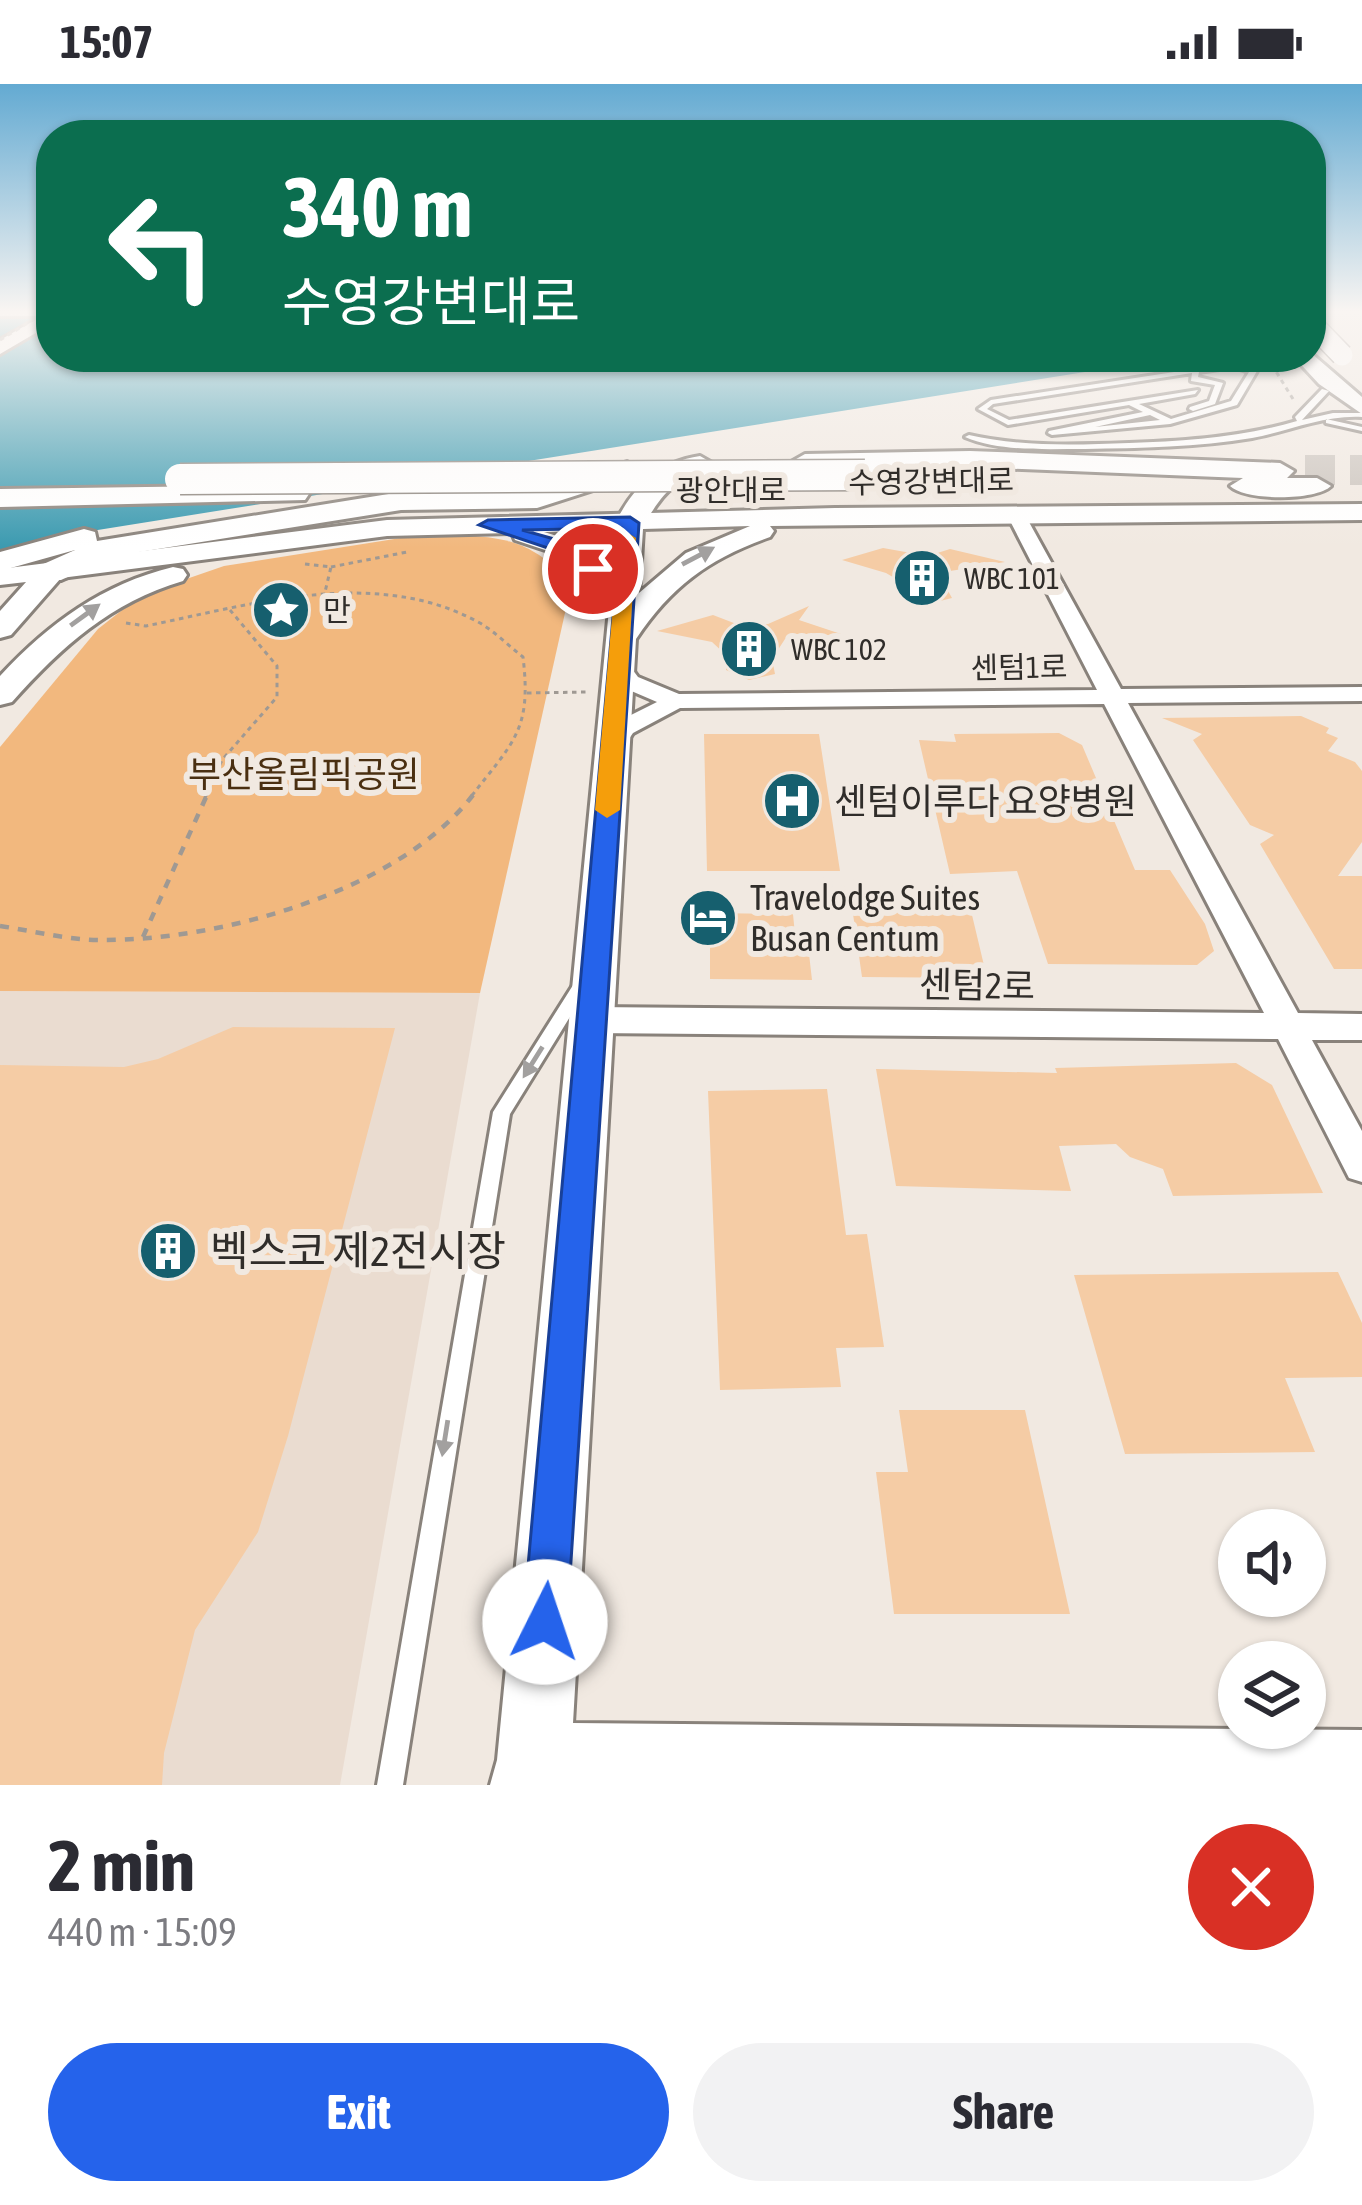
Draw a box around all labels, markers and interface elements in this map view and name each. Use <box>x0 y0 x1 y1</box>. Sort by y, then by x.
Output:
text: 15:07 <box>60 16 154 68</box>
text: 340 m <box>282 159 472 255</box>
icon: left <box>84 168 240 324</box>
text: 수영강변대로 <box>282 271 580 332</box>
street label: 수영강변대로 <box>848 463 1014 499</box>
street label: 광안대로 <box>676 473 786 507</box>
pin <box>542 518 644 620</box>
icon: arrive <box>560 536 626 602</box>
one-way arrow <box>681 546 716 566</box>
building icon: WBC 101 <box>891 547 953 609</box>
place label: WBC 101 <box>964 561 1060 595</box>
place icon: 만 <box>250 579 312 641</box>
place label: 만 <box>323 593 351 627</box>
one-way arrow <box>69 604 101 627</box>
building icon: WBC 102 <box>718 618 780 680</box>
place label: WBC 102 <box>791 632 887 666</box>
street label: 센텀1로 <box>970 649 1068 685</box>
park label: 부산올림픽공원 <box>188 753 420 795</box>
hospital icon: 센텀이루다 요양병원 <box>761 770 823 832</box>
place label: 센텀이루다 요양병원 <box>834 780 1137 822</box>
place label: Travelodge Suites Busan Centum <box>750 876 980 959</box>
hotel icon: Travelodge Suites Busan Centum <box>677 887 739 949</box>
street label: 센텀2로 <box>919 963 1035 1007</box>
one-way arrow <box>523 1045 544 1079</box>
building icon: 벡스코 제2전시장 <box>137 1220 199 1282</box>
place label: 벡스코 제2전시장 <box>210 1227 506 1275</box>
one-way arrow <box>436 1420 454 1458</box>
map controls <box>1218 1509 1326 1749</box>
button: sound <box>1218 1509 1326 1617</box>
position arrow <box>482 1559 608 1685</box>
button: layers <box>1218 1641 1326 1749</box>
text: 2 min <box>48 1824 195 1906</box>
button: close <box>1188 1824 1314 1950</box>
text: 440 m · 15:09 <box>48 1910 237 1954</box>
button: Exit <box>48 2043 669 2181</box>
button: Share <box>693 2043 1314 2181</box>

